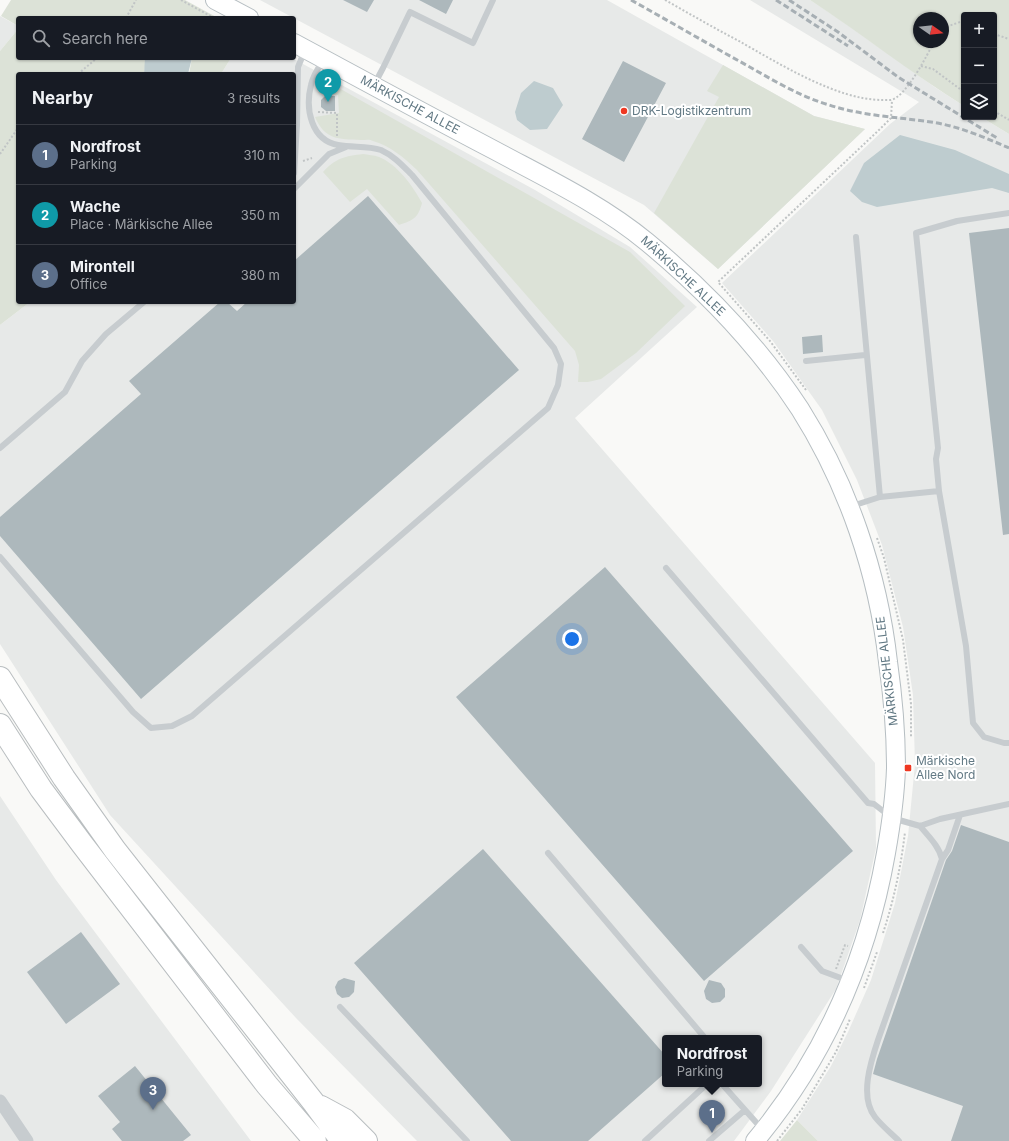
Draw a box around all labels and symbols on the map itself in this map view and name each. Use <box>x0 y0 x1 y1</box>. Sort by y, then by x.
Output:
north arrow <box>913 12 949 48</box>
pin: 2 <box>315 69 341 102</box>
street label: MÄRKISCHE ALLEE <box>358 72 462 137</box>
place label: DRK-Logistikzentrum <box>632 103 751 118</box>
marker: DRK-Logistikzentrum <box>619 106 629 116</box>
street label: MÄRKISCHE ALLEE <box>638 233 729 319</box>
street label: MÄRKISCHE ALLEE <box>872 615 901 727</box>
your location <box>562 629 582 649</box>
place label: Märkische Allee Nord <box>916 753 975 782</box>
marker: Märkische Allee Nord <box>903 763 913 773</box>
pin: 3 <box>140 1077 166 1110</box>
pin: 1 <box>699 1100 725 1133</box>

